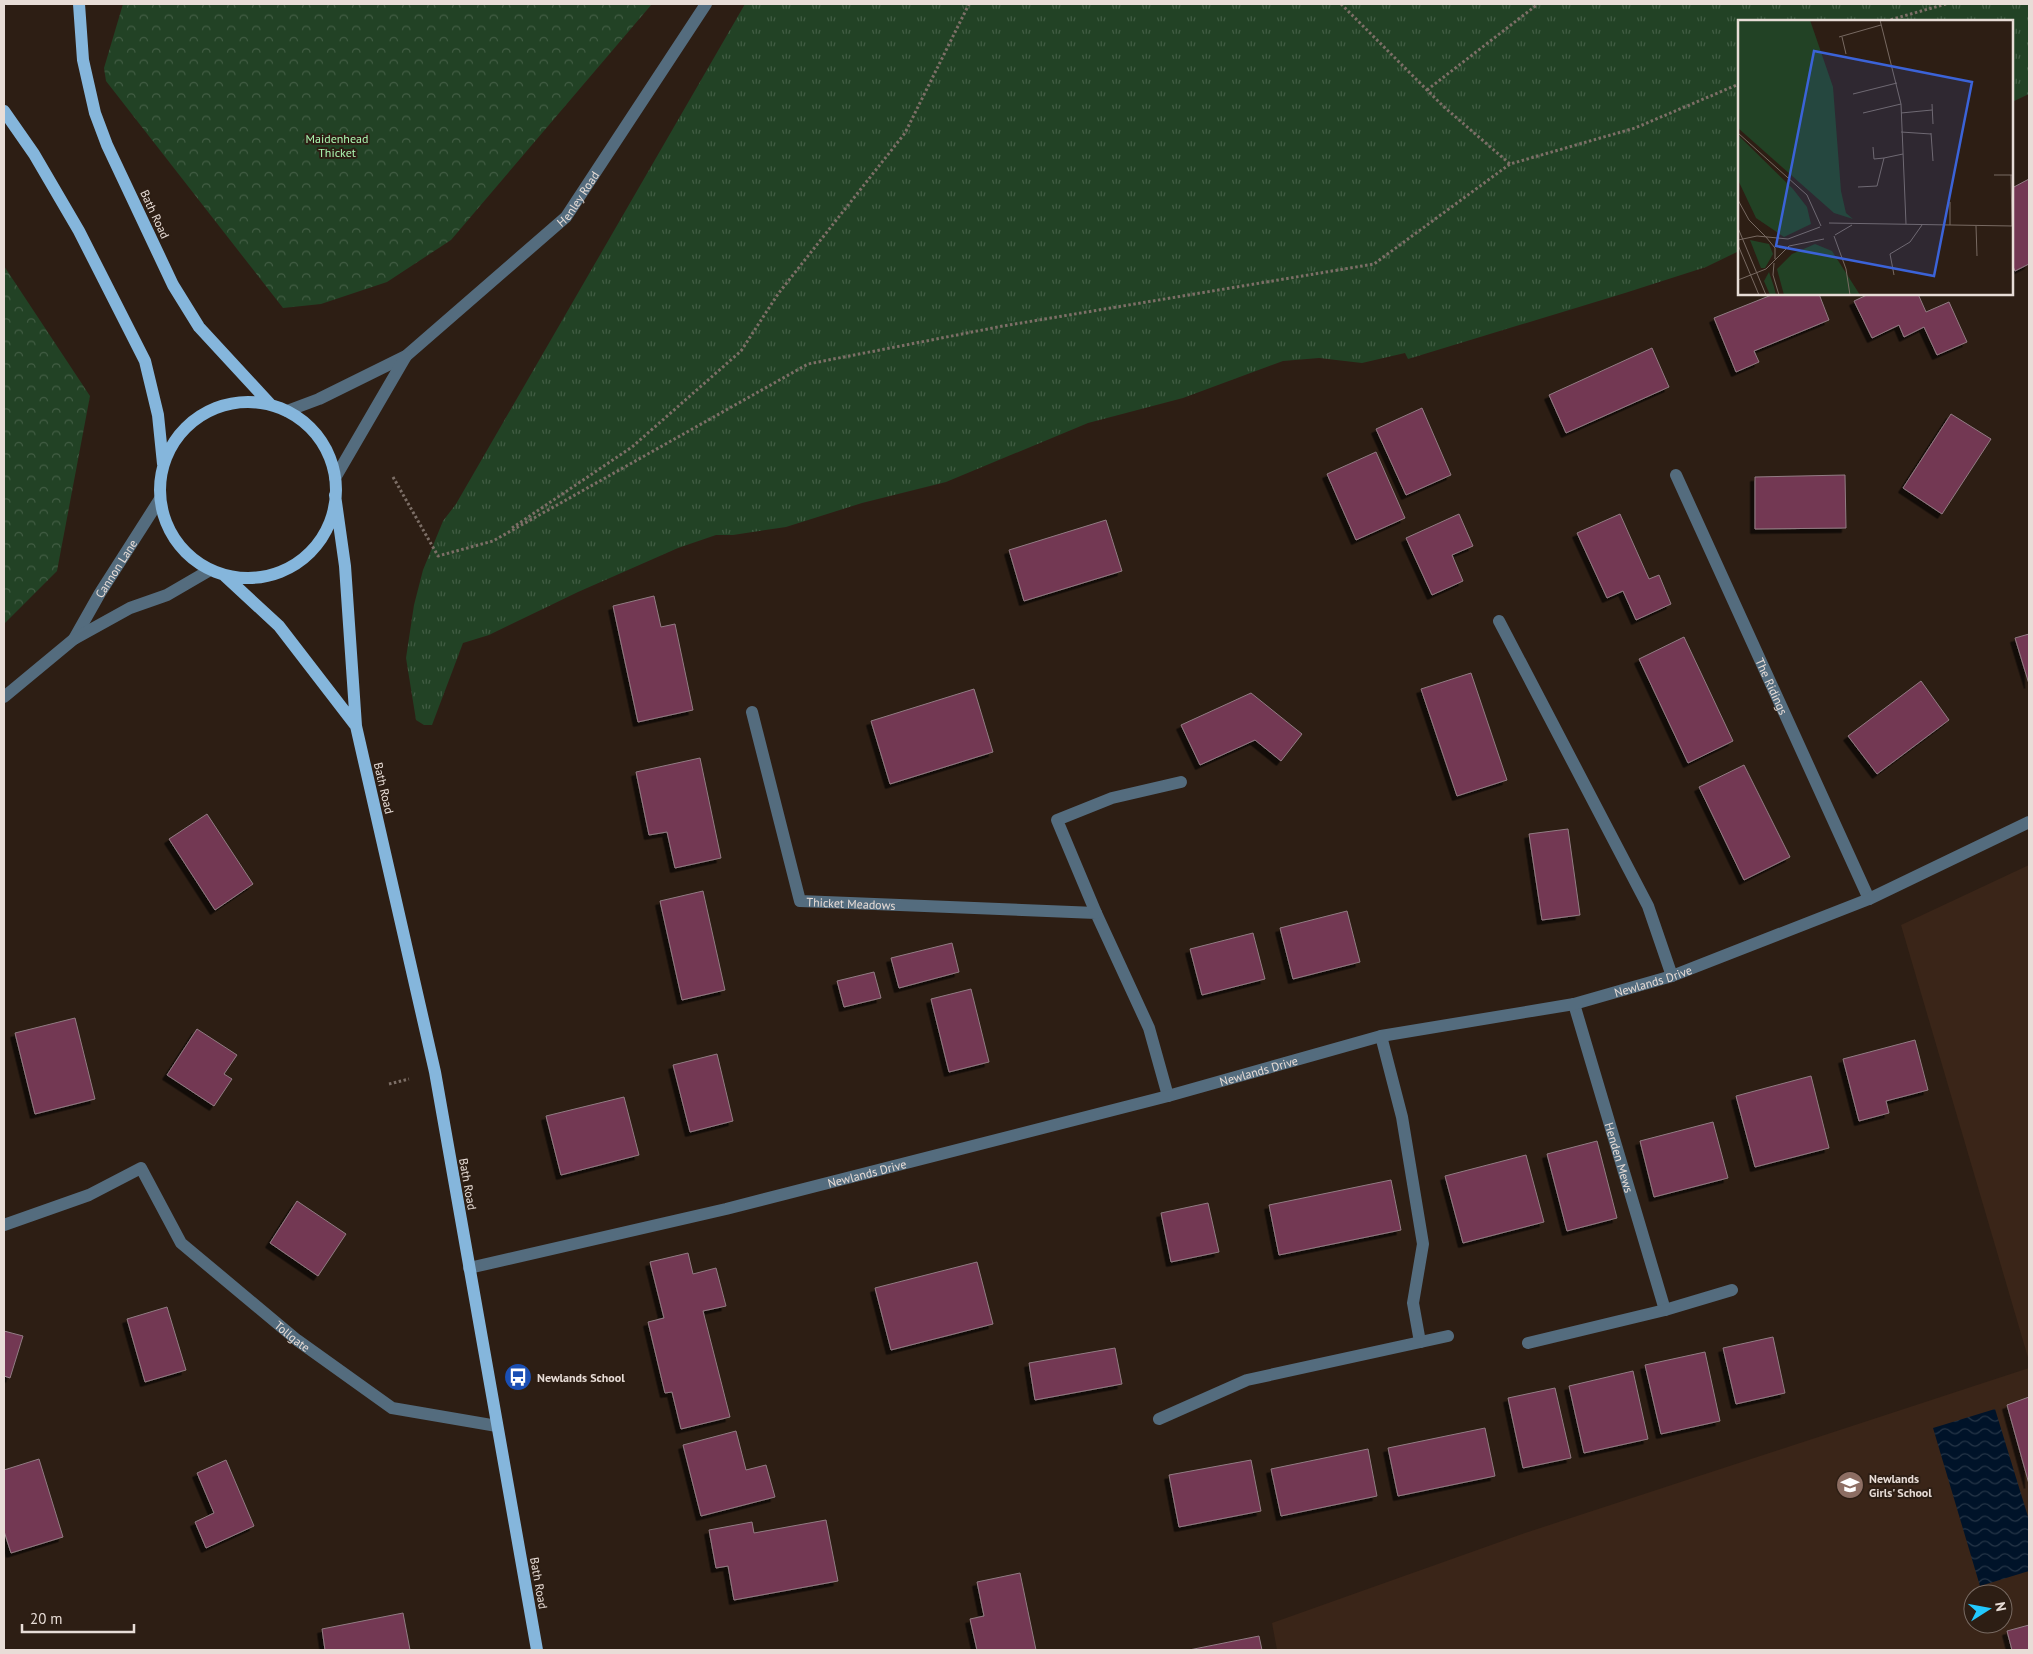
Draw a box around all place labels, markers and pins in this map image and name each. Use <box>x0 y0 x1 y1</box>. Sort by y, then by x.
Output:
bus stop icon: Newlands School <box>503 1362 533 1392</box>
place label: Newlands School <box>537 1370 625 1385</box>
school or university icon: Newlands Girls' School <box>1835 1470 1865 1500</box>
place label: Newlands Girls' School <box>1869 1471 1932 1500</box>

